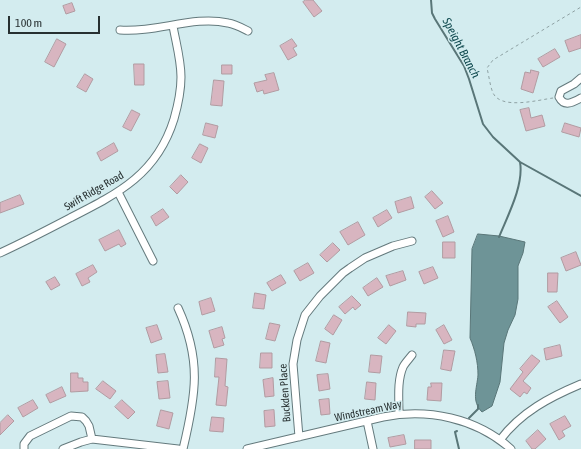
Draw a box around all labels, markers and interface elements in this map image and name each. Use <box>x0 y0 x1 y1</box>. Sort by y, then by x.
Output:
scale bar <box>10 8 102 34</box>
water label: Speight Branch <box>439 15 483 81</box>
text: 100 m <box>15 16 42 30</box>
street label: Swift Ridge Road <box>62 169 126 213</box>
street label: Buckden Place <box>276 363 294 423</box>
street label: Windstream Way <box>333 397 403 425</box>

